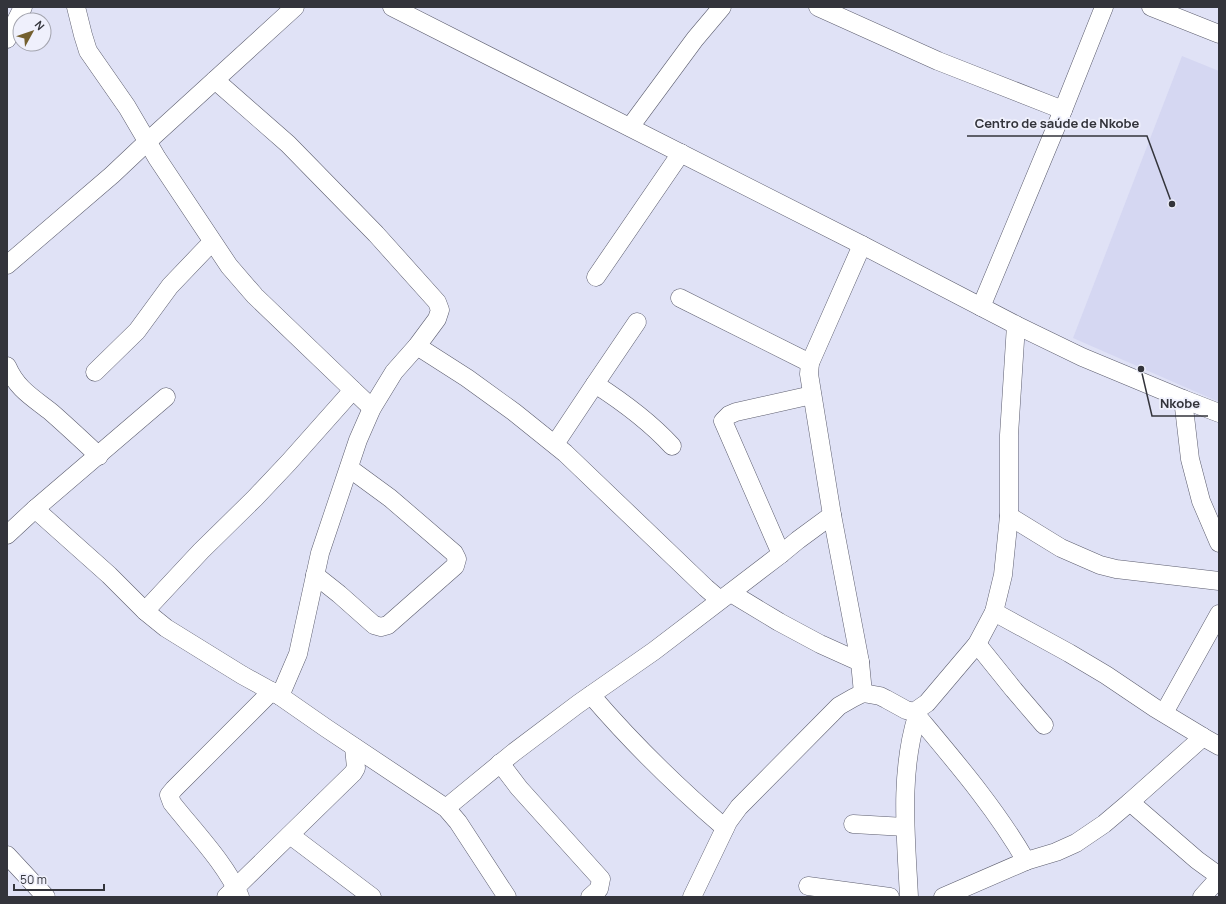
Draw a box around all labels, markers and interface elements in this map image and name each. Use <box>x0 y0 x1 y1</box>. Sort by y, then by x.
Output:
north arrow <box>12 12 52 52</box>
text: N <box>32 17 48 33</box>
callout: Centro de saúde de Nkobe <box>967 111 1147 136</box>
text: Centro de saúde de Nkobe <box>975 114 1140 132</box>
callout: Nkobe <box>1152 391 1208 416</box>
text: Nkobe <box>1160 394 1200 412</box>
scale bar <box>14 866 104 892</box>
text: 50 m <box>20 871 47 888</box>

